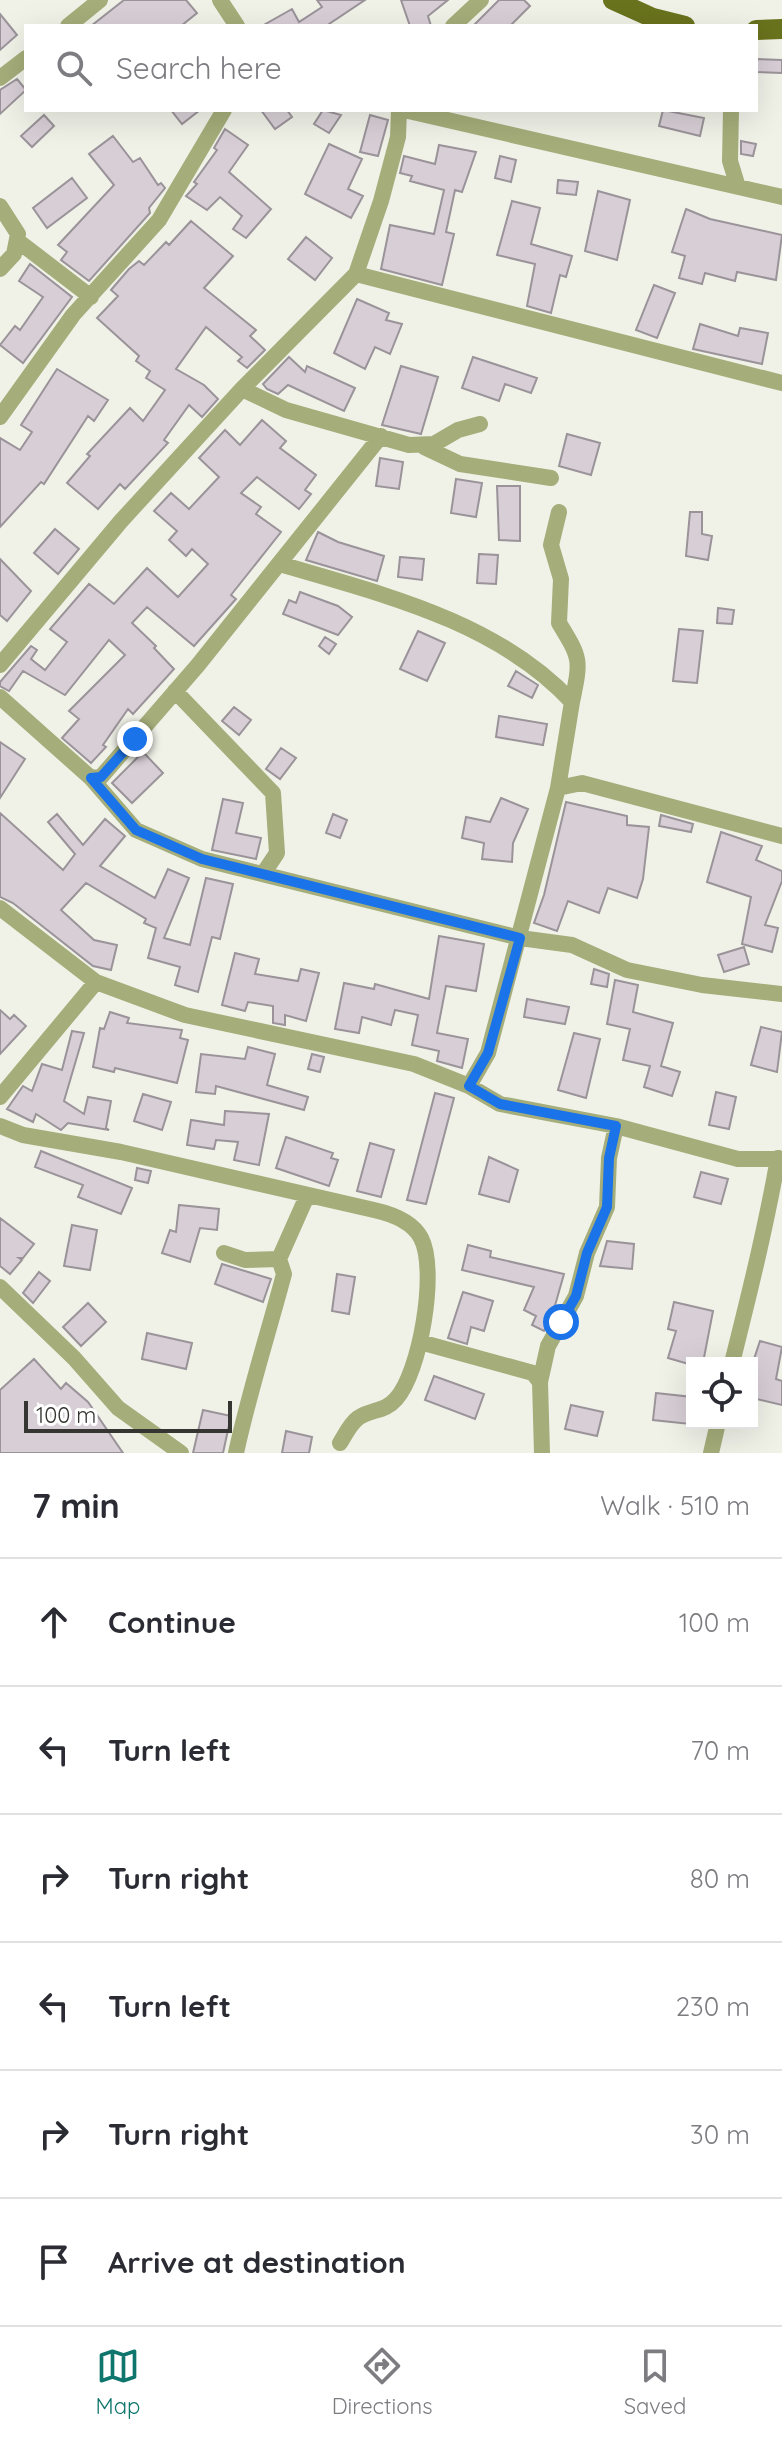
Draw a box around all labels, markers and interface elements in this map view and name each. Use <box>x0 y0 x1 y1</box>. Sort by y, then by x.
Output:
search box <box>24 24 758 112</box>
icon: search <box>52 46 96 90</box>
text: Search here <box>116 49 282 87</box>
route end <box>117 721 153 757</box>
route start <box>543 1304 579 1340</box>
map controls <box>686 1357 758 1429</box>
button: locate <box>686 1357 758 1429</box>
scale bar <box>24 1397 232 1433</box>
text: 100 m <box>36 1401 96 1429</box>
text: 7 min <box>32 1484 120 1527</box>
text: Walk · 510 m <box>600 1489 750 1522</box>
icon: ahead <box>32 1600 76 1644</box>
text: Continue <box>108 1603 236 1641</box>
text: 100 m <box>679 1606 750 1639</box>
icon: left <box>32 1728 76 1772</box>
text: Turn left <box>108 1731 231 1769</box>
text: 70 m <box>690 1734 750 1767</box>
icon: right <box>32 1856 76 1900</box>
text: Turn right <box>108 1859 249 1897</box>
text: 80 m <box>690 1862 750 1895</box>
icon: left <box>32 1984 76 2028</box>
text: Turn left <box>108 1987 231 2025</box>
text: 230 m <box>676 1990 750 2023</box>
icon: right <box>32 2112 76 2156</box>
text: Turn right <box>108 2115 249 2153</box>
text: 30 m <box>690 2118 750 2151</box>
icon: arrive <box>32 2240 76 2284</box>
text: Arrive at destination <box>108 2243 406 2281</box>
tab: Map <box>96 2344 140 2420</box>
tab: Directions <box>332 2344 432 2420</box>
tab: Saved <box>624 2344 686 2420</box>

